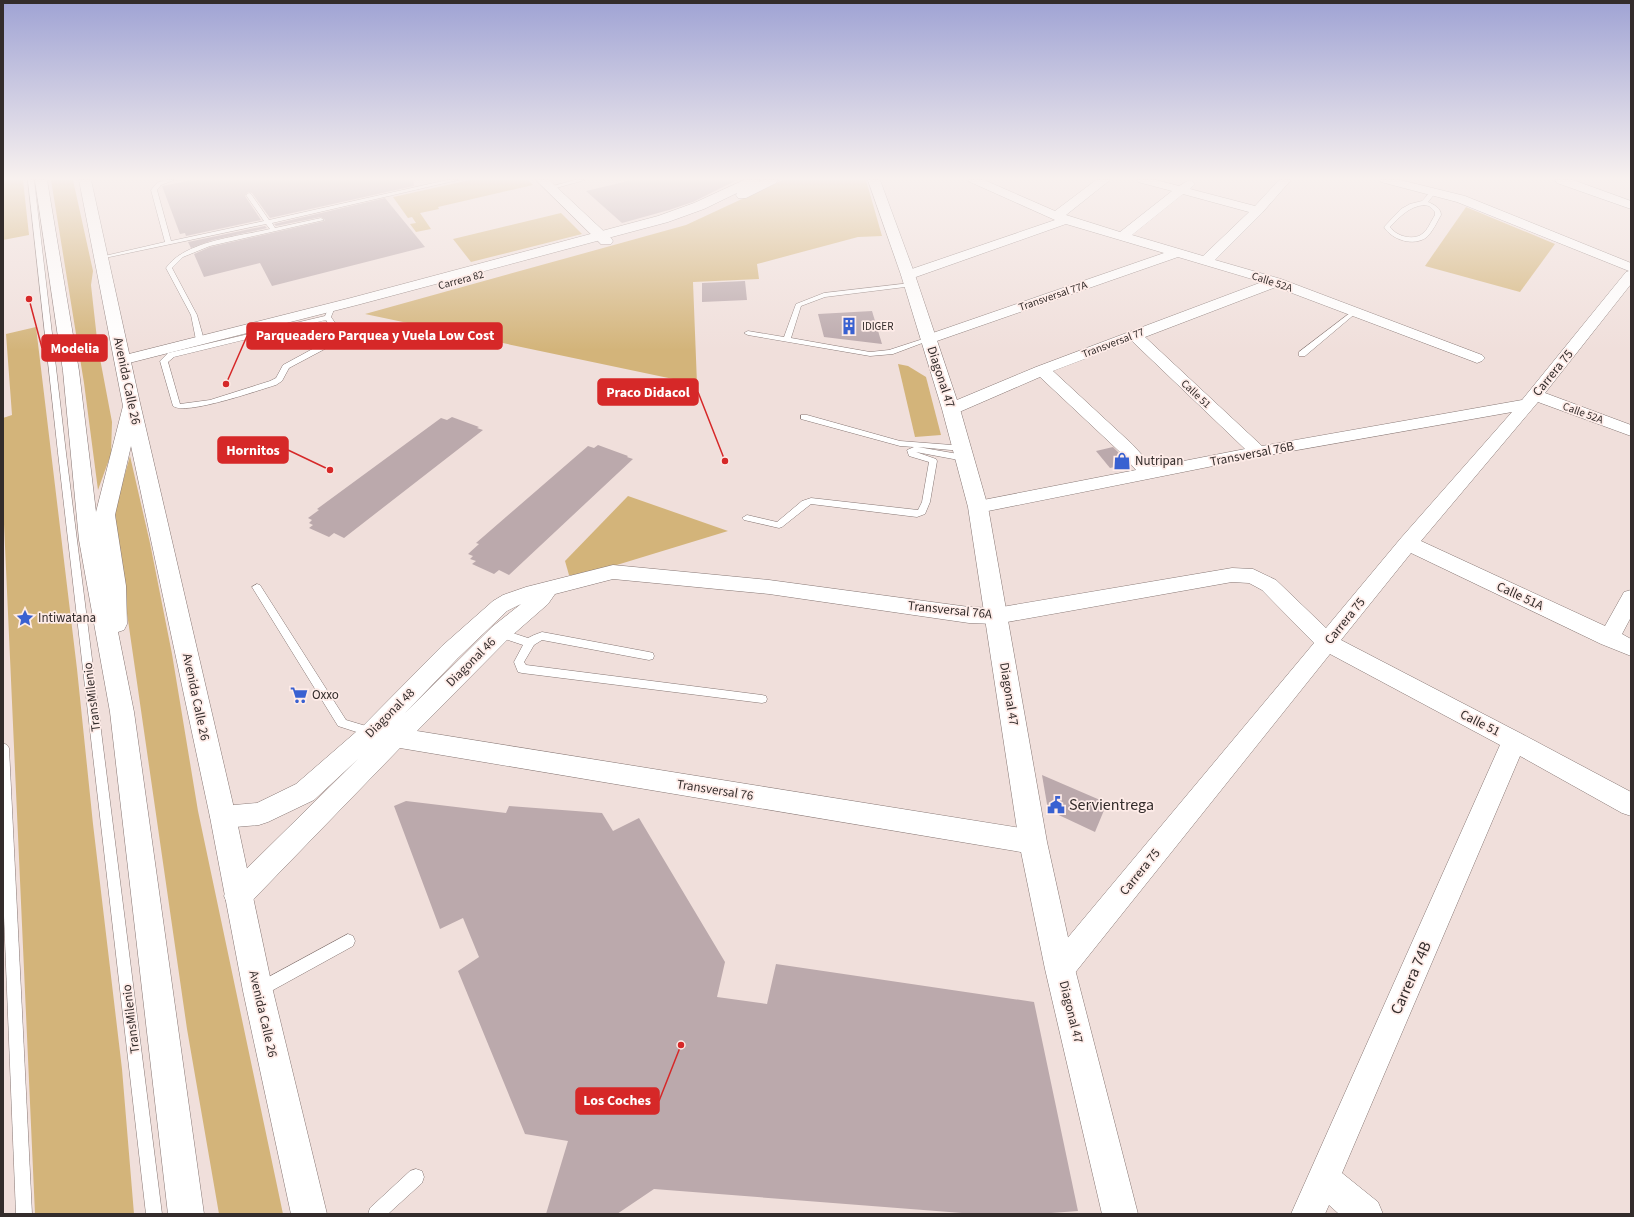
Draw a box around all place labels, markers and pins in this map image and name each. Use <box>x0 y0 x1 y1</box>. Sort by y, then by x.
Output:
building icon: IDIGER <box>839 316 859 336</box>
place label: IDIGER <box>862 319 893 334</box>
callout: Parqueadero Parquea y Vuela Low Cost <box>247 323 502 349</box>
callout: Modelia <box>42 335 107 361</box>
callout: Praco Didacol <box>598 379 698 405</box>
callout: Hornitos <box>218 437 288 463</box>
shop icon: Nutripan <box>1112 451 1132 471</box>
place label: Nutripan <box>1135 452 1183 470</box>
place icon: Intiwatana <box>15 608 35 628</box>
place label: Intiwatana <box>38 609 96 627</box>
supermarket icon: Oxxo <box>289 685 309 705</box>
place label: Oxxo <box>312 686 339 704</box>
place label: Servientrega <box>1069 794 1154 816</box>
public building icon: Servientrega <box>1046 795 1066 815</box>
callout: Los Coches <box>576 1088 659 1114</box>

